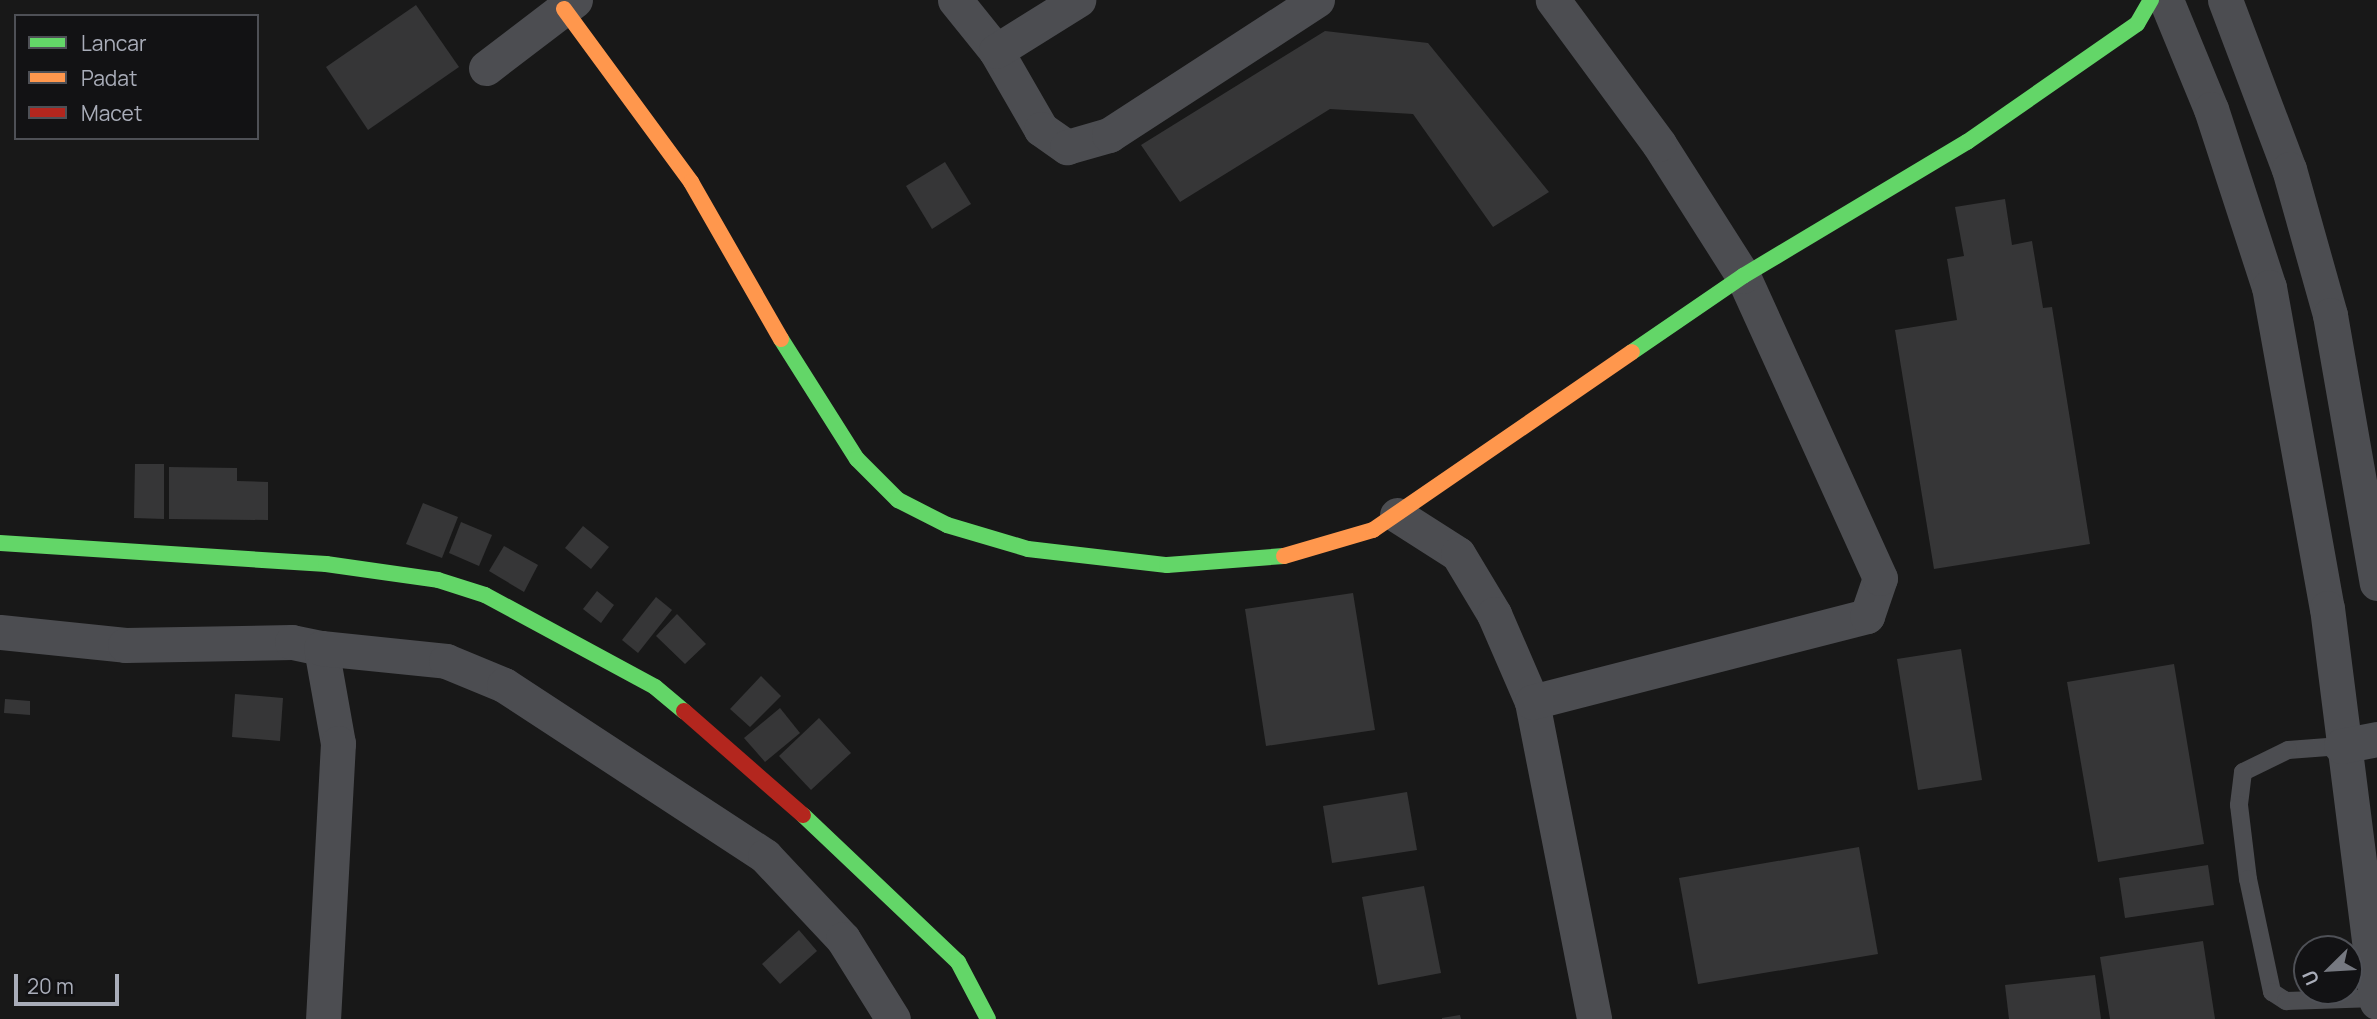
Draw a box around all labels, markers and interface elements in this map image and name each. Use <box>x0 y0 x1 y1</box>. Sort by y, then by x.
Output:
legend <box>14 14 259 140</box>
text: Lancar <box>81 29 147 57</box>
text: Padat <box>81 64 137 92</box>
text: Macet <box>81 99 142 127</box>
north arrow <box>2293 935 2363 1005</box>
scale bar <box>18 960 122 1004</box>
text: U <box>2296 966 2325 989</box>
text: 20 m <box>27 972 74 1000</box>

